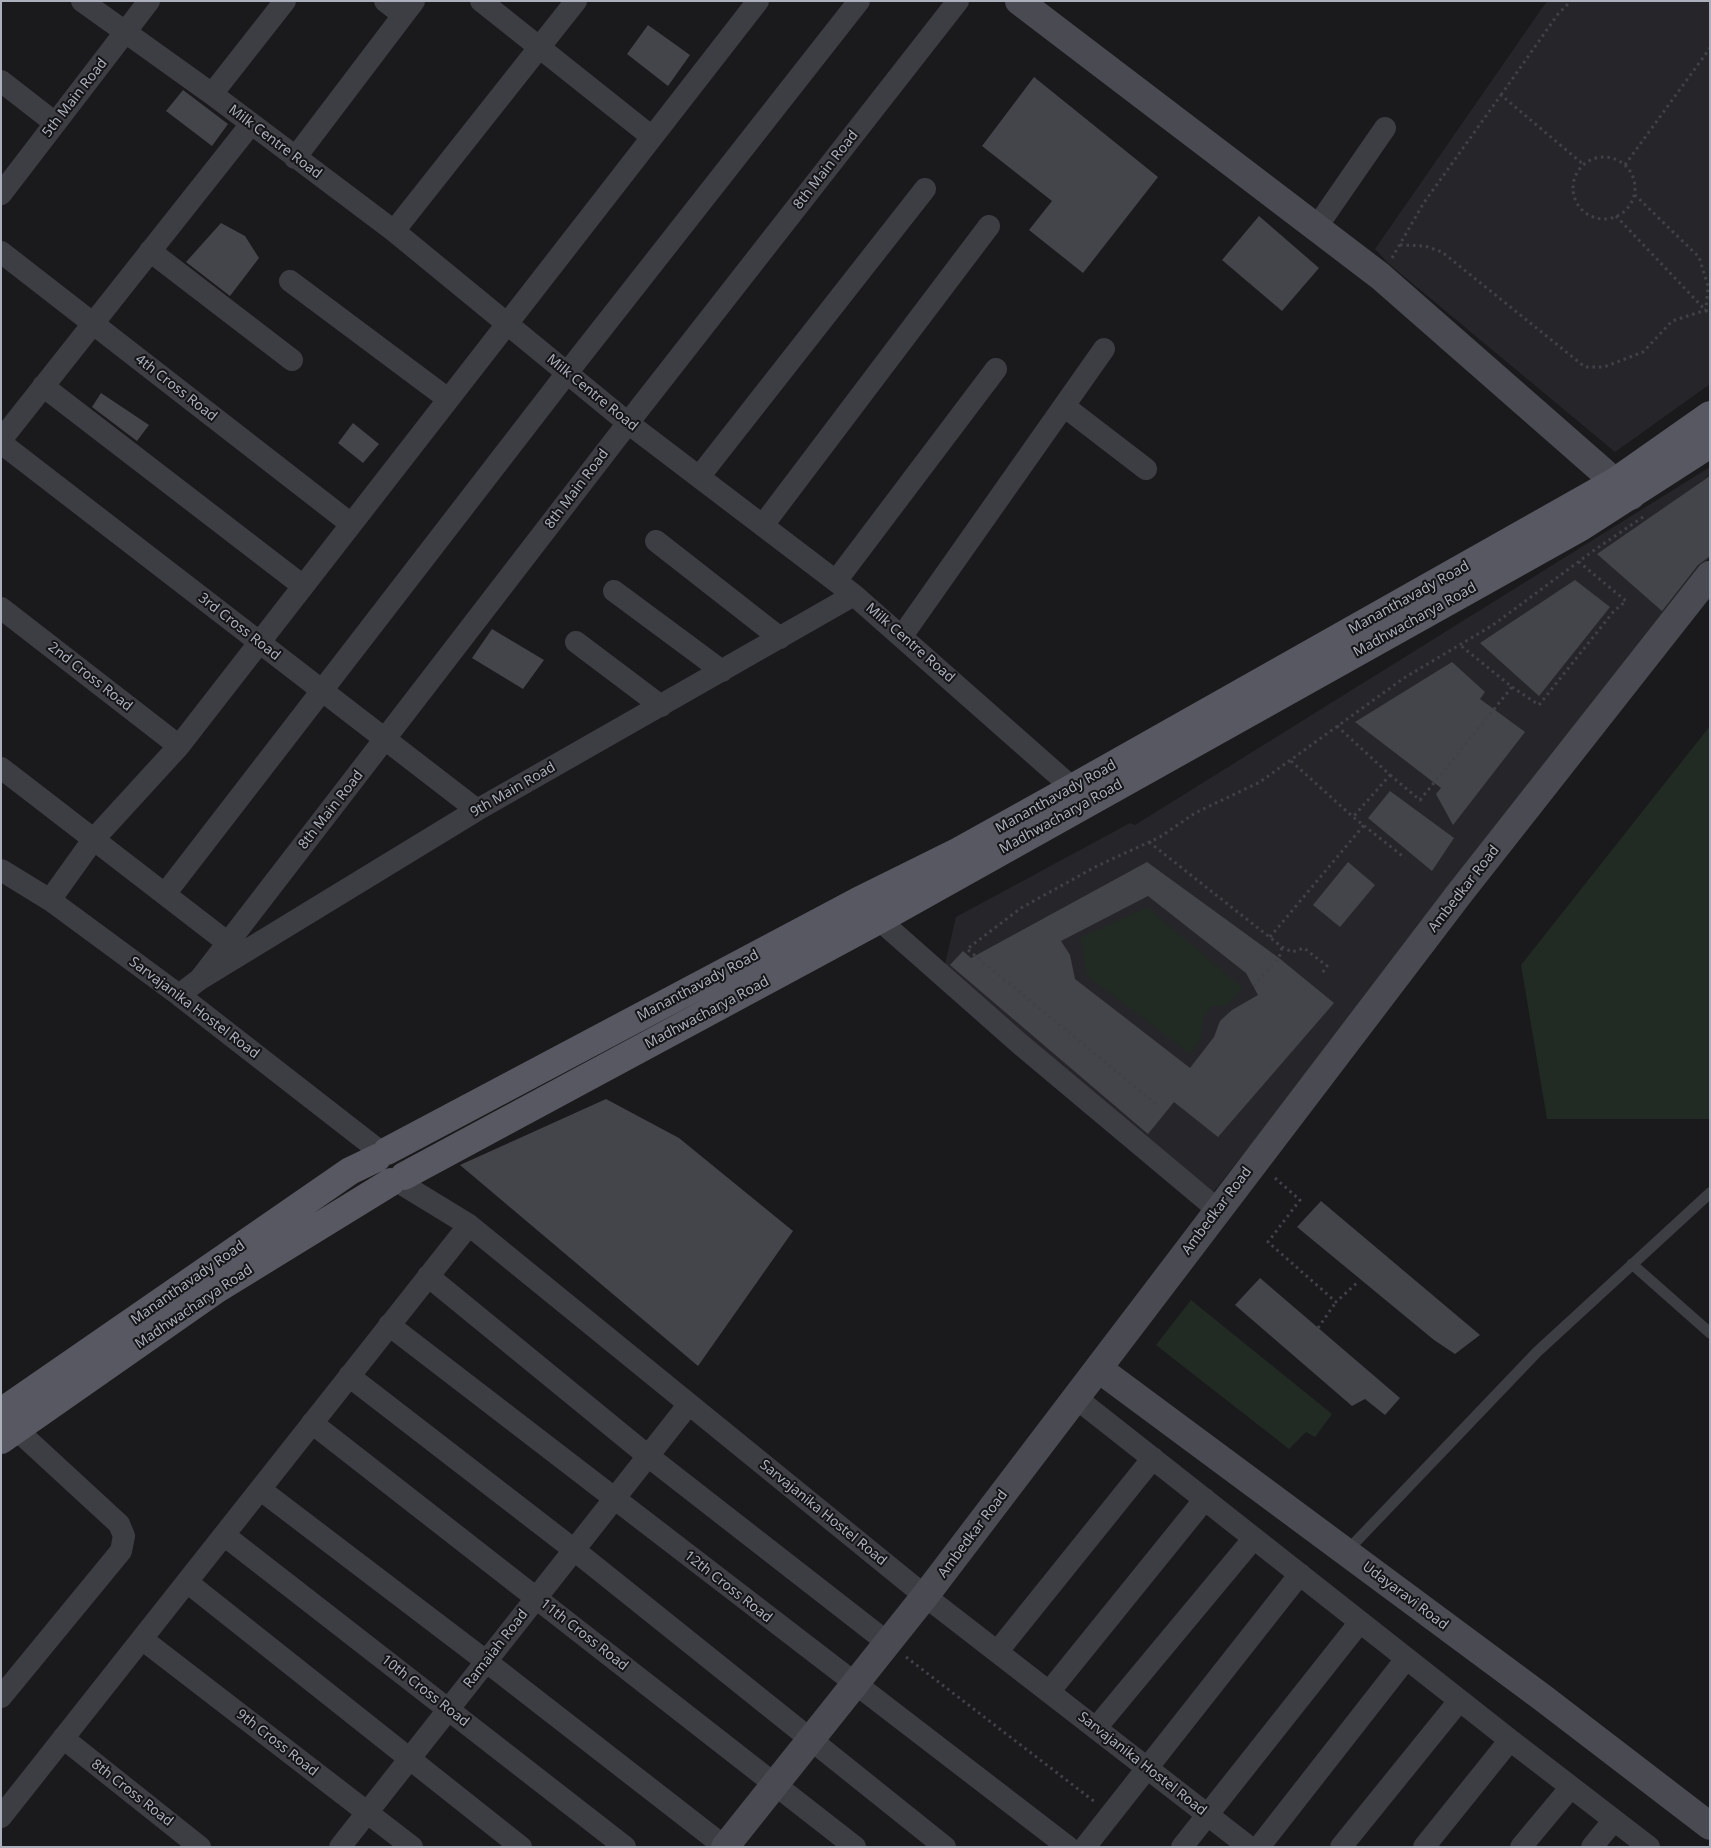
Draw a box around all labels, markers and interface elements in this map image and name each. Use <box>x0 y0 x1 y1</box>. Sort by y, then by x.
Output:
street label: 5th Main Road <box>39 55 111 141</box>
street label: Milk Centre Road <box>225 102 325 182</box>
street label: 8th Main Road <box>790 127 862 213</box>
street label: 4th Cross Road <box>132 351 220 425</box>
street label: Milk Centre Road <box>543 351 641 435</box>
street label: 8th Main Road <box>542 446 612 532</box>
street label: Mananthavady Road <box>1346 558 1472 638</box>
street label: Madhwacharya Road <box>1351 579 1479 661</box>
street label: 3rd Cross Road <box>195 590 283 664</box>
street label: Milk Centre Road <box>862 600 958 686</box>
street label: 2nd Cross Road <box>44 639 136 715</box>
street label: Mananthavady Road <box>993 757 1119 837</box>
street label: 9th Main Road <box>467 759 559 821</box>
street label: 8th Main Road <box>295 767 367 853</box>
street label: Madhwacharya Road <box>997 776 1125 858</box>
street label: Ambedkar Road <box>1425 842 1503 936</box>
street label: Mananthavady Road <box>634 947 762 1025</box>
street label: Sarvajanika Hostel Road <box>126 954 262 1062</box>
street label: Madhwacharya Road <box>642 973 772 1053</box>
street label: Ambedkar Road <box>1179 1164 1255 1258</box>
street label: Mananthavady Road <box>128 1237 248 1329</box>
street label: Madhwacharya Road <box>132 1261 256 1353</box>
street label: Sarvajanika Hostel Road <box>756 1457 890 1569</box>
street label: Ambedkar Road <box>935 1487 1011 1581</box>
street label: 12th Cross Road <box>681 1547 775 1627</box>
street label: Udayaravi Road <box>1359 1558 1451 1634</box>
street label: 11th Cross Road <box>537 1595 631 1675</box>
street label: Ramaiah Road <box>460 1606 532 1692</box>
street label: 10th Cross Road <box>378 1651 472 1731</box>
street label: 9th Cross Road <box>233 1706 321 1780</box>
street label: Sarvajanika Hostel Road <box>1074 1709 1210 1819</box>
street label: 8th Cross Road <box>88 1756 176 1830</box>

